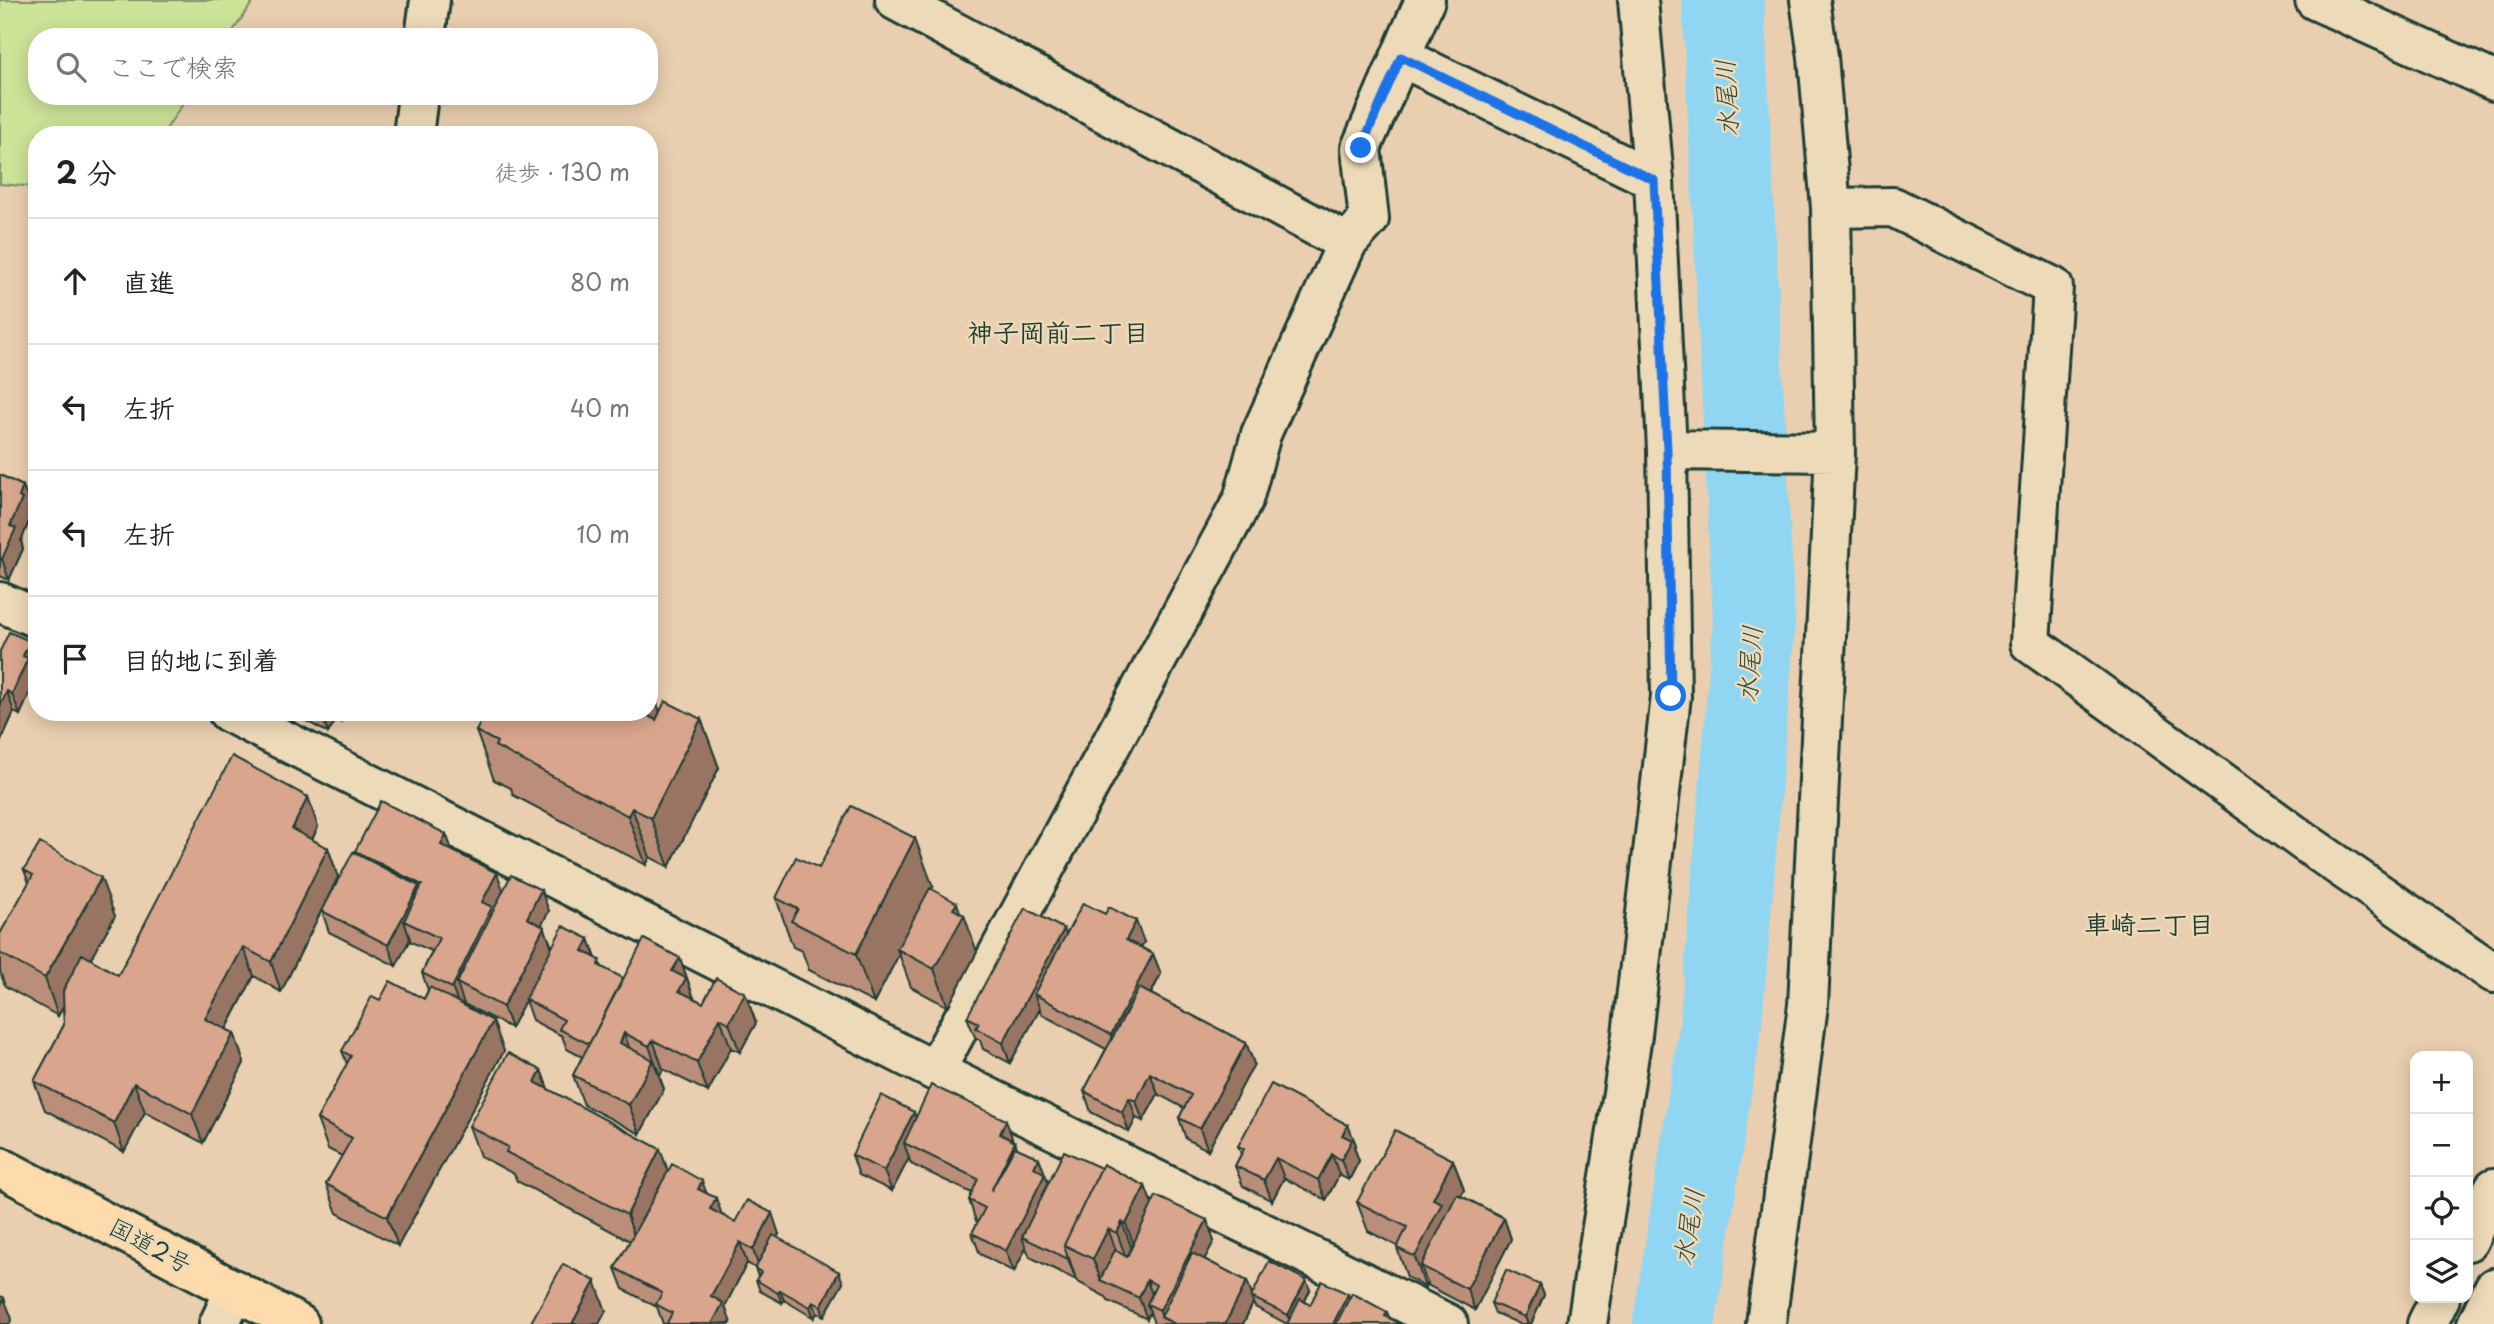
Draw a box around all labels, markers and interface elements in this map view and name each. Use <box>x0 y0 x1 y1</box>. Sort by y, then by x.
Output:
search box <box>28 28 658 105</box>
text: ここで検索 <box>108 47 238 86</box>
icon: search <box>52 48 90 86</box>
water label: 水尾川 <box>1704 58 1747 138</box>
route end <box>1345 132 1376 163</box>
text: 2 分 <box>56 149 117 194</box>
text: 徒歩 · 130 m <box>494 154 630 189</box>
icon: ahead <box>56 262 94 300</box>
text: 直進 <box>123 262 175 301</box>
text: 80 m <box>570 264 630 299</box>
district label: 神子岡前二丁目 <box>967 312 1149 351</box>
icon: left <box>56 388 94 426</box>
text: 左折 <box>123 388 175 427</box>
text: 40 m <box>570 390 630 425</box>
icon: left <box>56 514 94 552</box>
text: 左折 <box>123 514 175 553</box>
text: 10 m <box>576 516 630 551</box>
water label: 水尾川 <box>1726 624 1771 704</box>
icon: arrive <box>56 640 94 678</box>
text: 目的地に到着 <box>123 640 279 679</box>
route start <box>1655 680 1686 711</box>
district label: 車崎二丁目 <box>2084 904 2214 943</box>
map controls <box>2410 1051 2473 1303</box>
button: + <box>2410 1051 2473 1114</box>
button: − <box>2410 1114 2473 1177</box>
button: locate <box>2410 1177 2473 1240</box>
water label: 水尾川 <box>1662 1185 1713 1268</box>
street label: 国道2号 <box>103 1207 199 1281</box>
button: layers <box>2410 1240 2473 1303</box>

